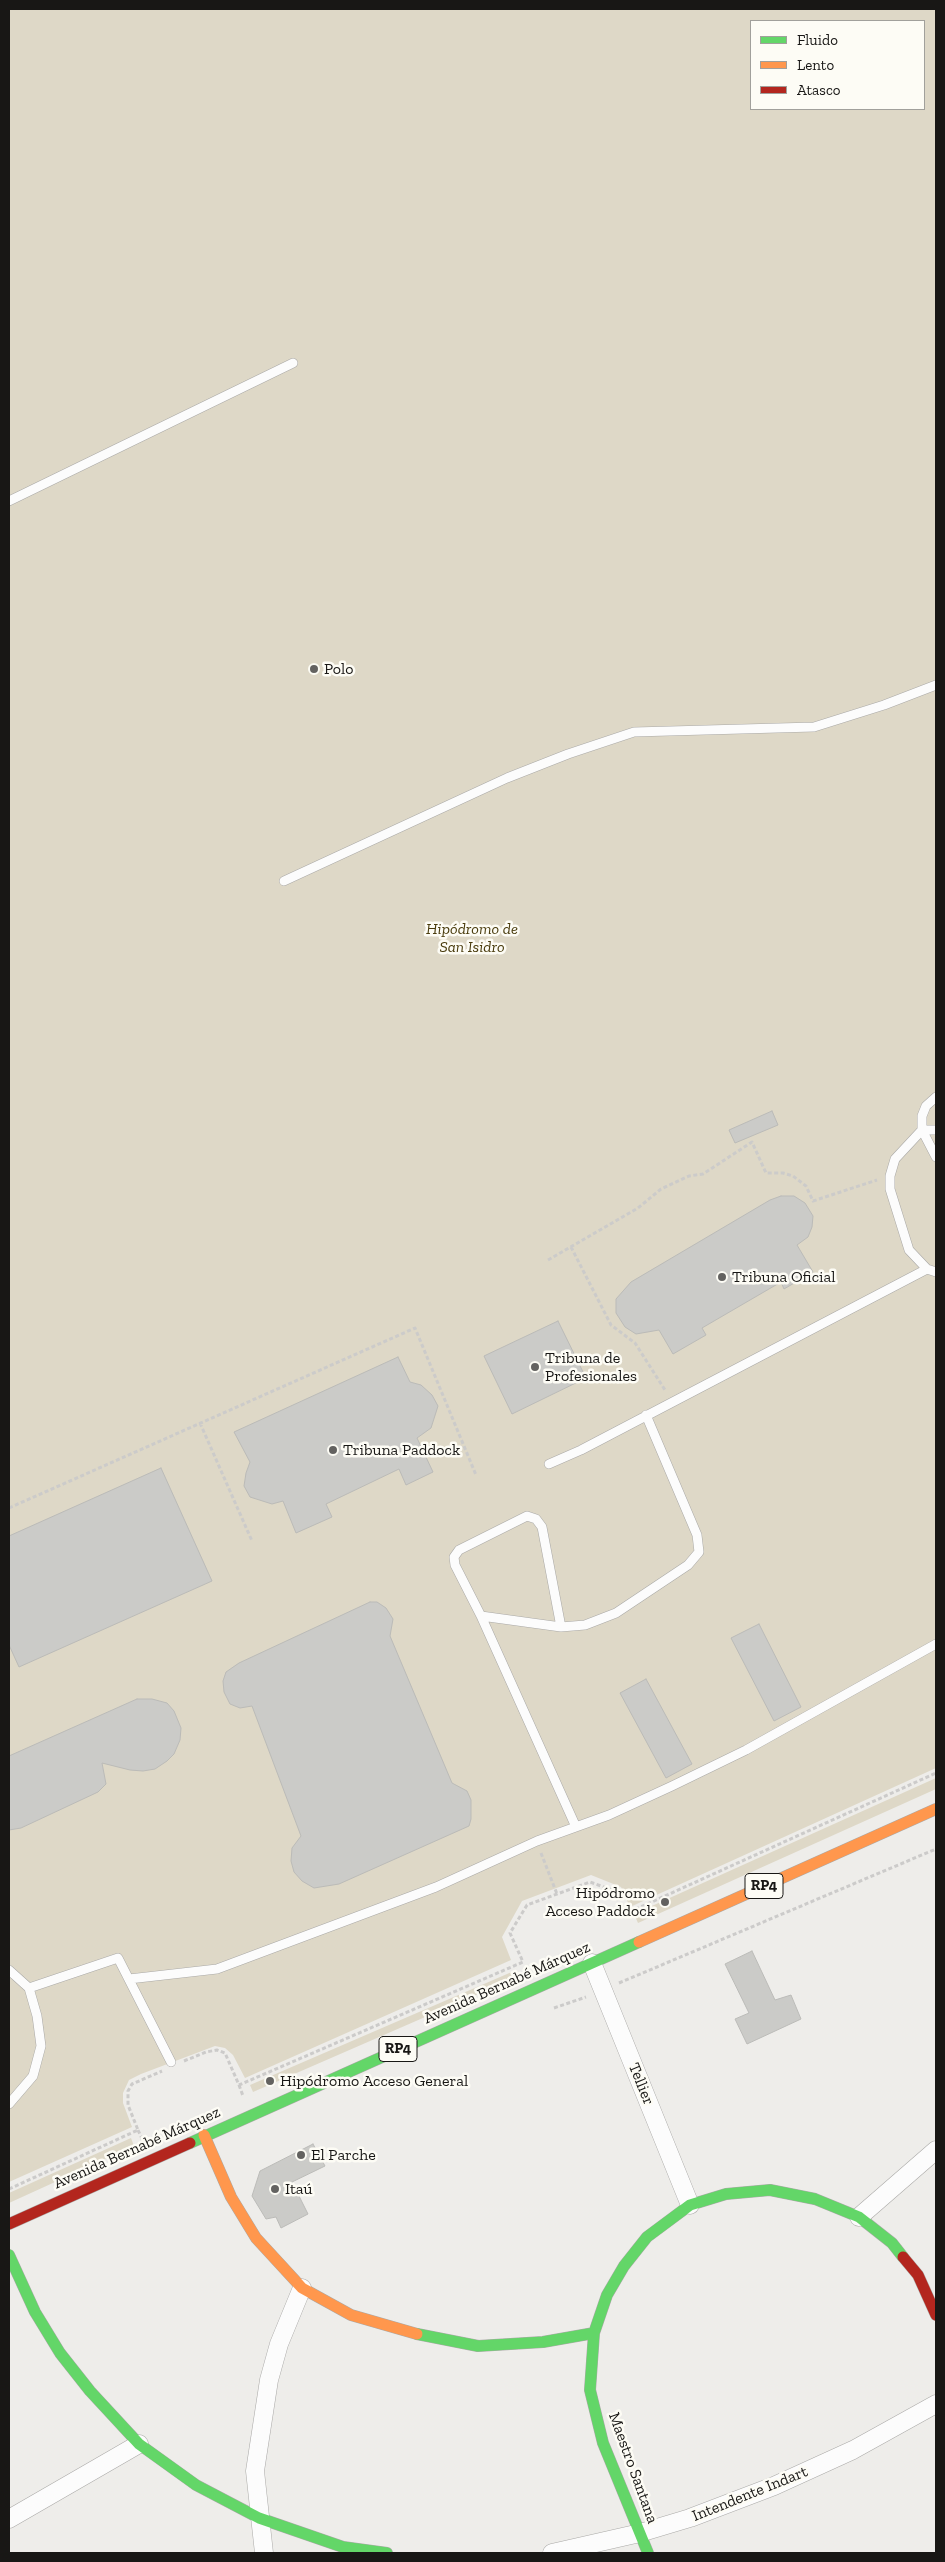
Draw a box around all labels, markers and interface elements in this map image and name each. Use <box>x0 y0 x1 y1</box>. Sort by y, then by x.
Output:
legend <box>750 20 925 110</box>
text: Fluido <box>797 31 838 49</box>
text: Lento <box>797 56 834 74</box>
text: Atasco <box>797 81 841 99</box>
place label: Polo <box>324 659 354 679</box>
marker: Polo <box>308 663 320 675</box>
park label: Hipódromo de San Isidro <box>426 919 518 957</box>
place label: Tribuna Oficial <box>732 1267 836 1287</box>
marker: Tribuna Oficial <box>716 1271 728 1283</box>
place label: Tribuna de Profesionales <box>545 1348 637 1386</box>
marker: Tribuna de Profesionales <box>529 1361 541 1373</box>
place label: Tribuna Paddock <box>343 1440 460 1460</box>
marker: Tribuna Paddock <box>327 1444 339 1456</box>
road number: RP4 <box>745 1874 783 1898</box>
place label: Hipódromo Acceso Paddock <box>545 1883 655 1921</box>
marker: Hipódromo Acceso Paddock <box>659 1896 671 1908</box>
street label: Avenida Bernabé Márquez <box>421 1938 593 2028</box>
road number: RP4 <box>379 2036 417 2062</box>
street label: Tellier <box>624 2060 658 2108</box>
place label: Hipódromo Acceso General <box>280 2071 468 2091</box>
marker: Hipódromo Acceso General <box>264 2075 276 2087</box>
street label: Avenida Bernabé Márquez <box>51 2103 223 2193</box>
place label: El Parche <box>311 2145 376 2165</box>
marker: El Parche <box>295 2149 307 2161</box>
place label: Itaú <box>285 2179 313 2199</box>
marker: Itaú <box>269 2183 281 2195</box>
street label: Maestro Santana <box>604 2410 662 2526</box>
street label: Intendente Indart <box>689 2462 811 2526</box>

